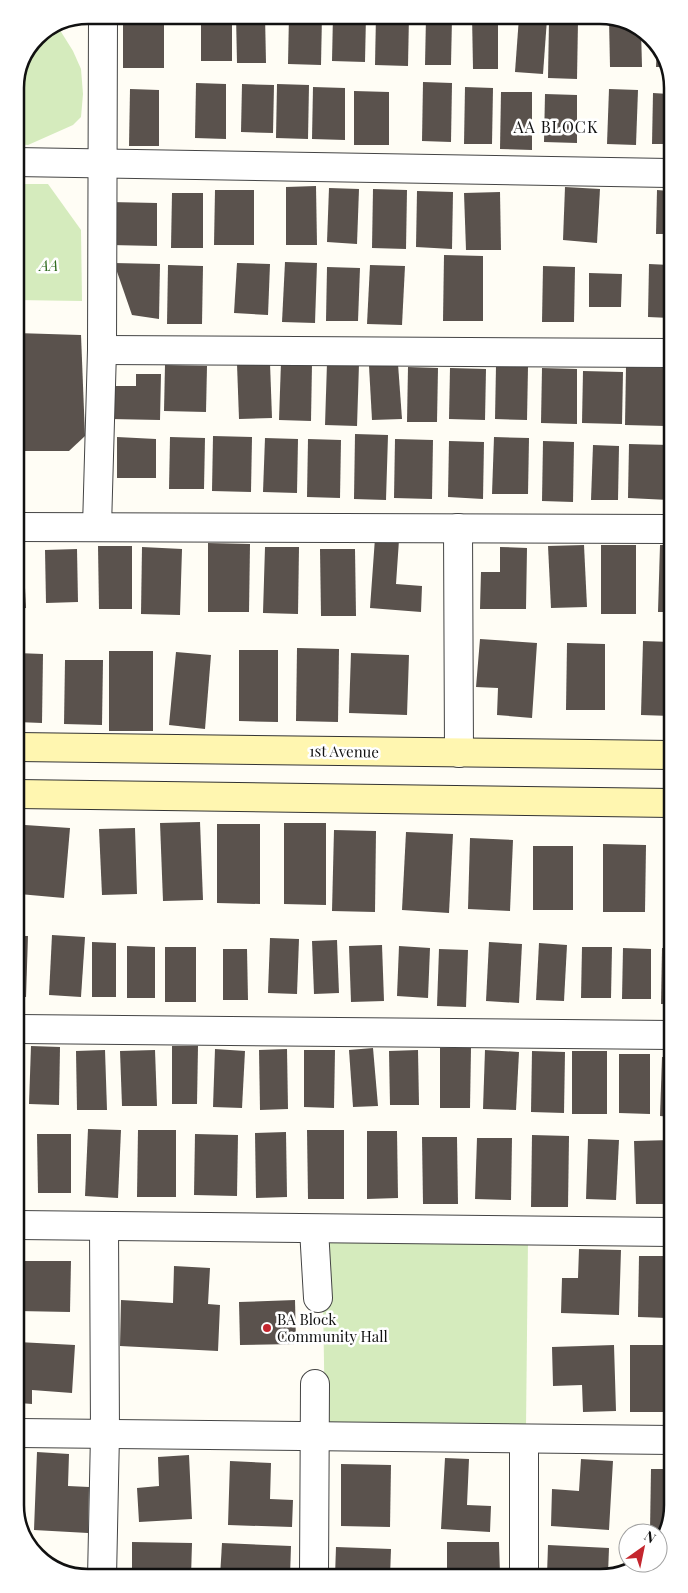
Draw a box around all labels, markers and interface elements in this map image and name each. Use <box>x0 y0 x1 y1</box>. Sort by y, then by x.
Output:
district label: AA BLOCK <box>513 116 598 137</box>
park label: AA <box>38 255 58 275</box>
street label: 1st Avenue <box>309 740 379 762</box>
place label: BA Block Community Hall <box>277 1309 388 1346</box>
marker: BA Block Community Hall <box>261 1322 273 1334</box>
north arrow <box>618 1523 668 1573</box>
text: N <box>641 1526 660 1547</box>

